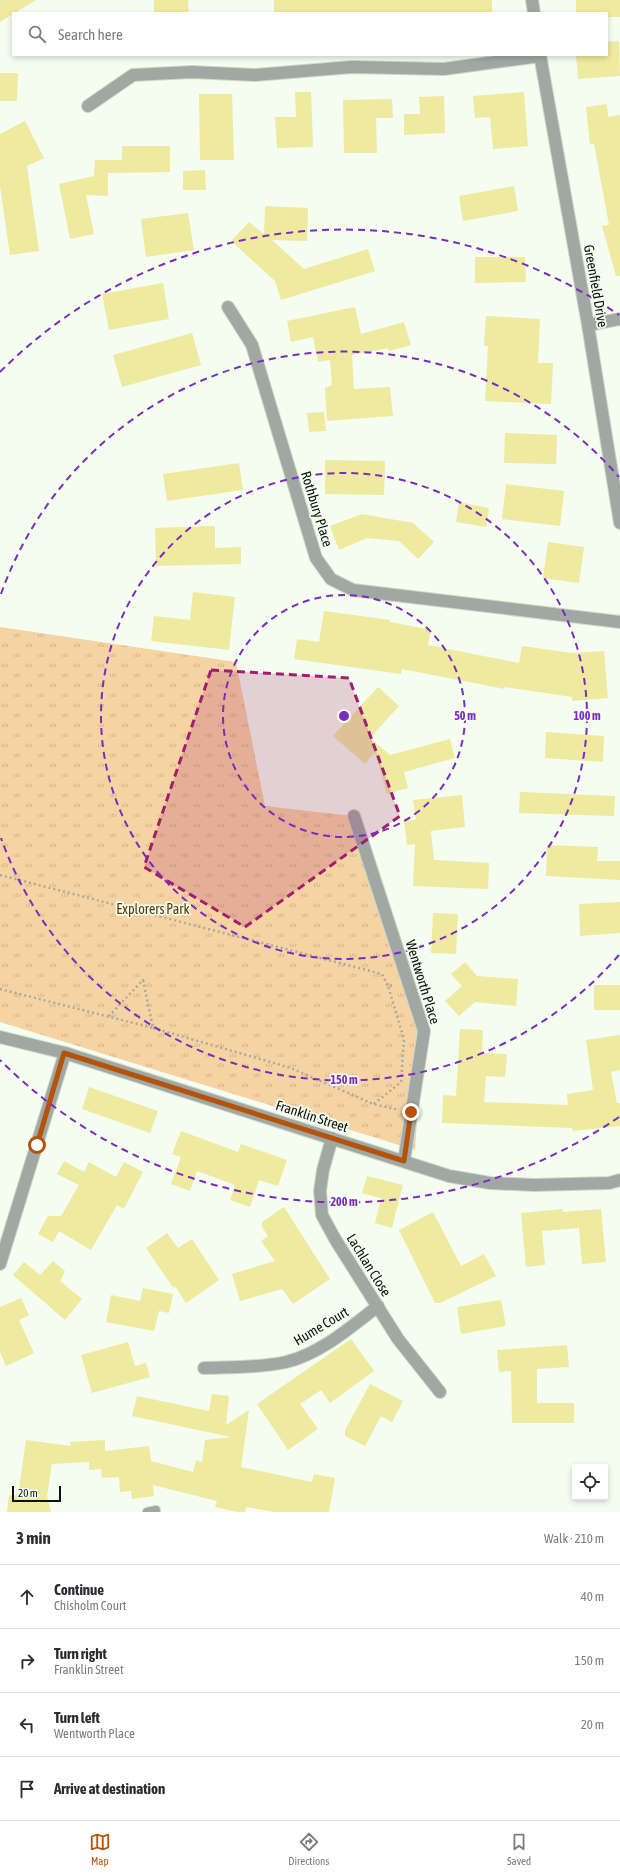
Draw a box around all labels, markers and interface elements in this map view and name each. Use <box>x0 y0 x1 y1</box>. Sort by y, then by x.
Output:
search box <box>12 12 608 56</box>
icon: search <box>26 23 48 45</box>
text: Search here <box>58 26 123 43</box>
street label: Greenfield Drive <box>581 243 611 329</box>
street label: Rothbury Place <box>298 469 336 549</box>
centre of rings <box>337 709 351 723</box>
text: 50 m <box>454 709 476 723</box>
text: 100 m <box>573 709 601 723</box>
park label: Explorers Park <box>116 901 190 917</box>
street label: Wentworth Place <box>403 938 443 1026</box>
text: 150 m <box>330 1073 358 1087</box>
street label: Franklin Street <box>274 1097 350 1135</box>
route end <box>402 1103 420 1121</box>
route start <box>28 1136 46 1154</box>
text: 200 m <box>330 1195 358 1209</box>
street label: Lachlan Close <box>344 1231 394 1299</box>
street label: Hume Court <box>291 1303 351 1349</box>
map controls <box>572 1464 608 1500</box>
button: locate <box>572 1464 608 1500</box>
scale bar <box>12 1484 61 1503</box>
text: 20 m <box>18 1487 38 1499</box>
text: 3 min <box>16 1528 51 1548</box>
text: Walk · 210 m <box>544 1531 604 1546</box>
text: Continue <box>54 1581 104 1598</box>
icon: ahead <box>16 1586 38 1608</box>
text: 40 m <box>581 1589 604 1604</box>
text: Chisholm Court <box>54 1598 126 1613</box>
text: Turn right <box>54 1645 107 1662</box>
icon: right <box>16 1650 38 1672</box>
text: 150 m <box>575 1653 604 1668</box>
text: Franklin Street <box>54 1662 124 1677</box>
text: Turn left <box>54 1709 100 1726</box>
icon: left <box>16 1714 38 1736</box>
text: 20 m <box>581 1717 604 1732</box>
text: Wentworth Place <box>54 1726 135 1741</box>
icon: arrive <box>16 1778 38 1800</box>
text: Arrive at destination <box>54 1780 165 1797</box>
tab: Map <box>89 1831 111 1867</box>
tab: Directions <box>288 1831 329 1867</box>
tab: Saved <box>507 1831 531 1867</box>

